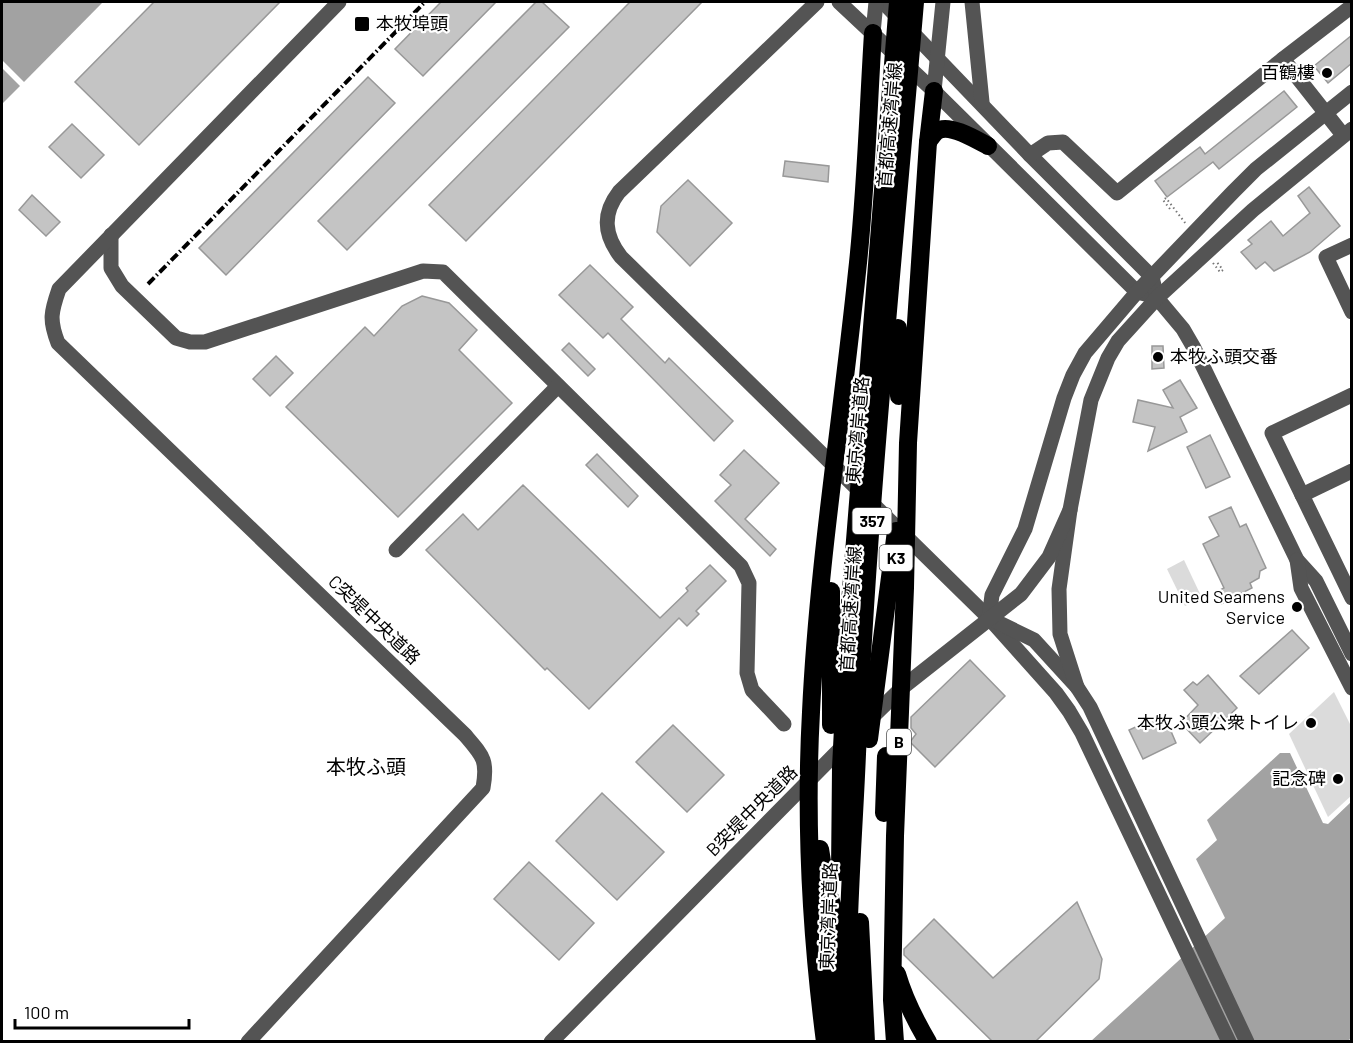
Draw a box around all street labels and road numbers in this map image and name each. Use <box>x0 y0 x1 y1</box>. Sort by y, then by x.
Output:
street label: 首都高速湾岸線 <box>873 61 905 189</box>
street label: 東京湾岸道路 <box>841 375 873 485</box>
road number: 357 <box>852 508 892 534</box>
street label: 首都高速湾岸線 <box>835 545 865 673</box>
road number: K3 <box>880 545 912 571</box>
street label: C突堤中央道路 <box>324 570 425 669</box>
road number: B <box>887 729 911 755</box>
street label: B突堤中央道路 <box>701 760 801 860</box>
street label: 東京湾岸道路 <box>815 862 841 970</box>

